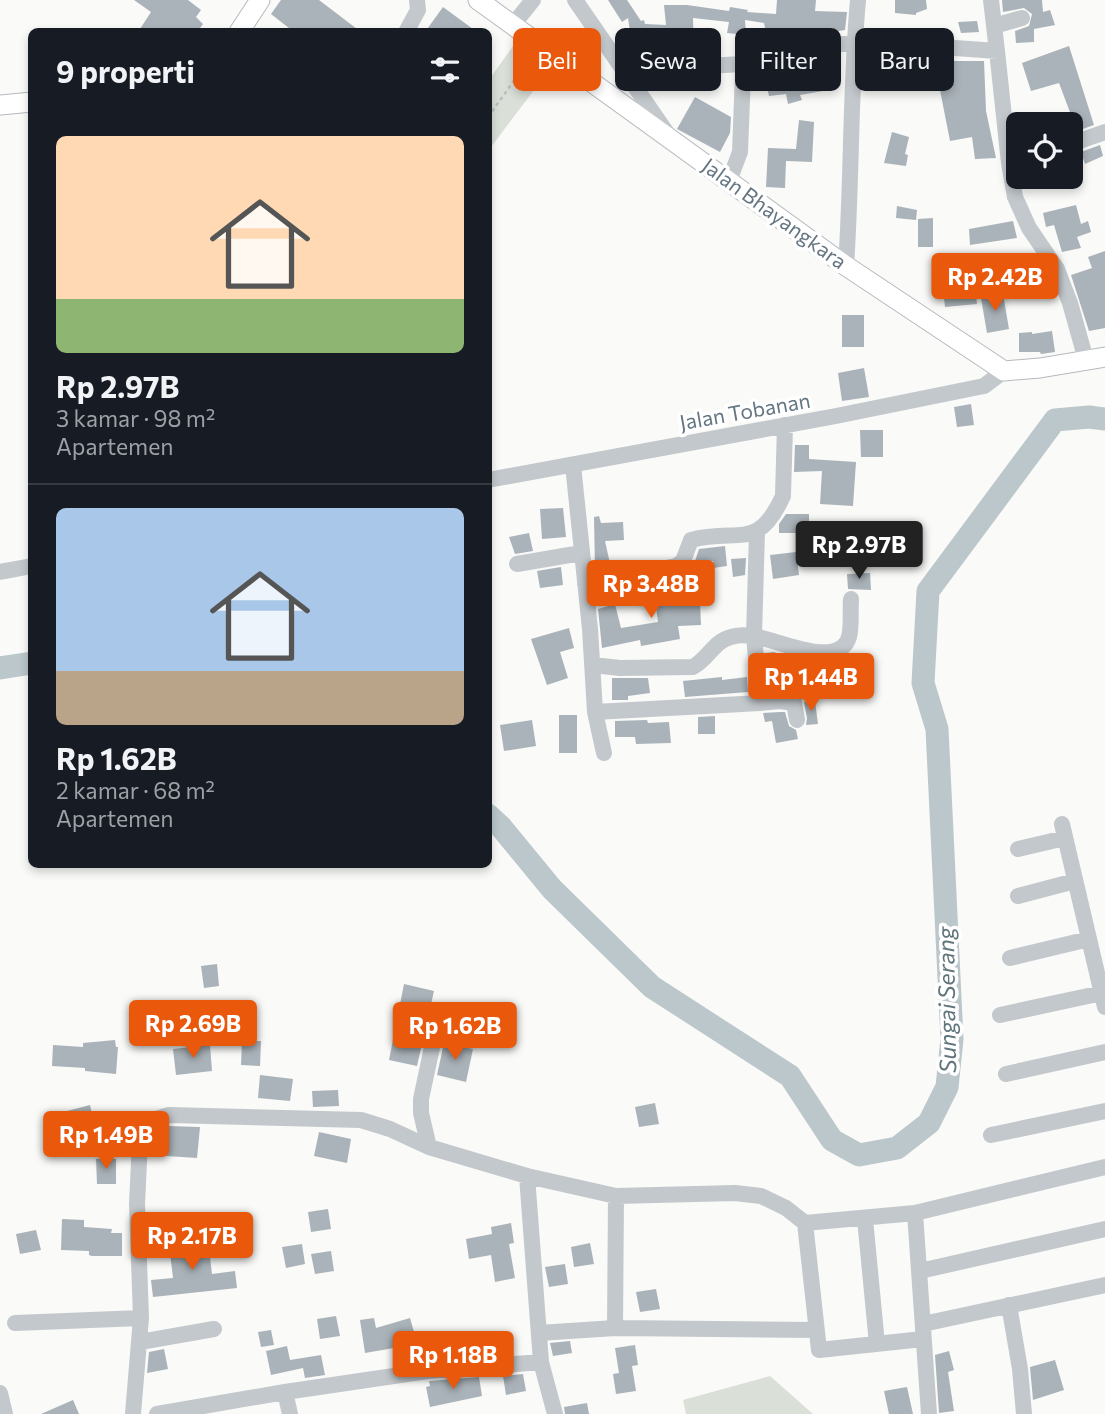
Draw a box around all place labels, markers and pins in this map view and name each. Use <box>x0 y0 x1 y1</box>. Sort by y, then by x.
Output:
pin: Rp 2.42B <box>923 254 1067 313</box>
pin: Rp 2.97B <box>787 522 931 581</box>
pin: Rp 3.48B <box>579 560 723 620</box>
pin: Rp 1.44B <box>739 654 883 713</box>
pin: Rp 2.69B <box>121 1000 265 1060</box>
pin: Rp 1.62B <box>383 1002 527 1062</box>
pin: Rp 1.49B <box>34 1112 178 1171</box>
pin: Rp 2.17B <box>120 1212 264 1272</box>
pin: Rp 1.18B <box>381 1332 525 1391</box>

